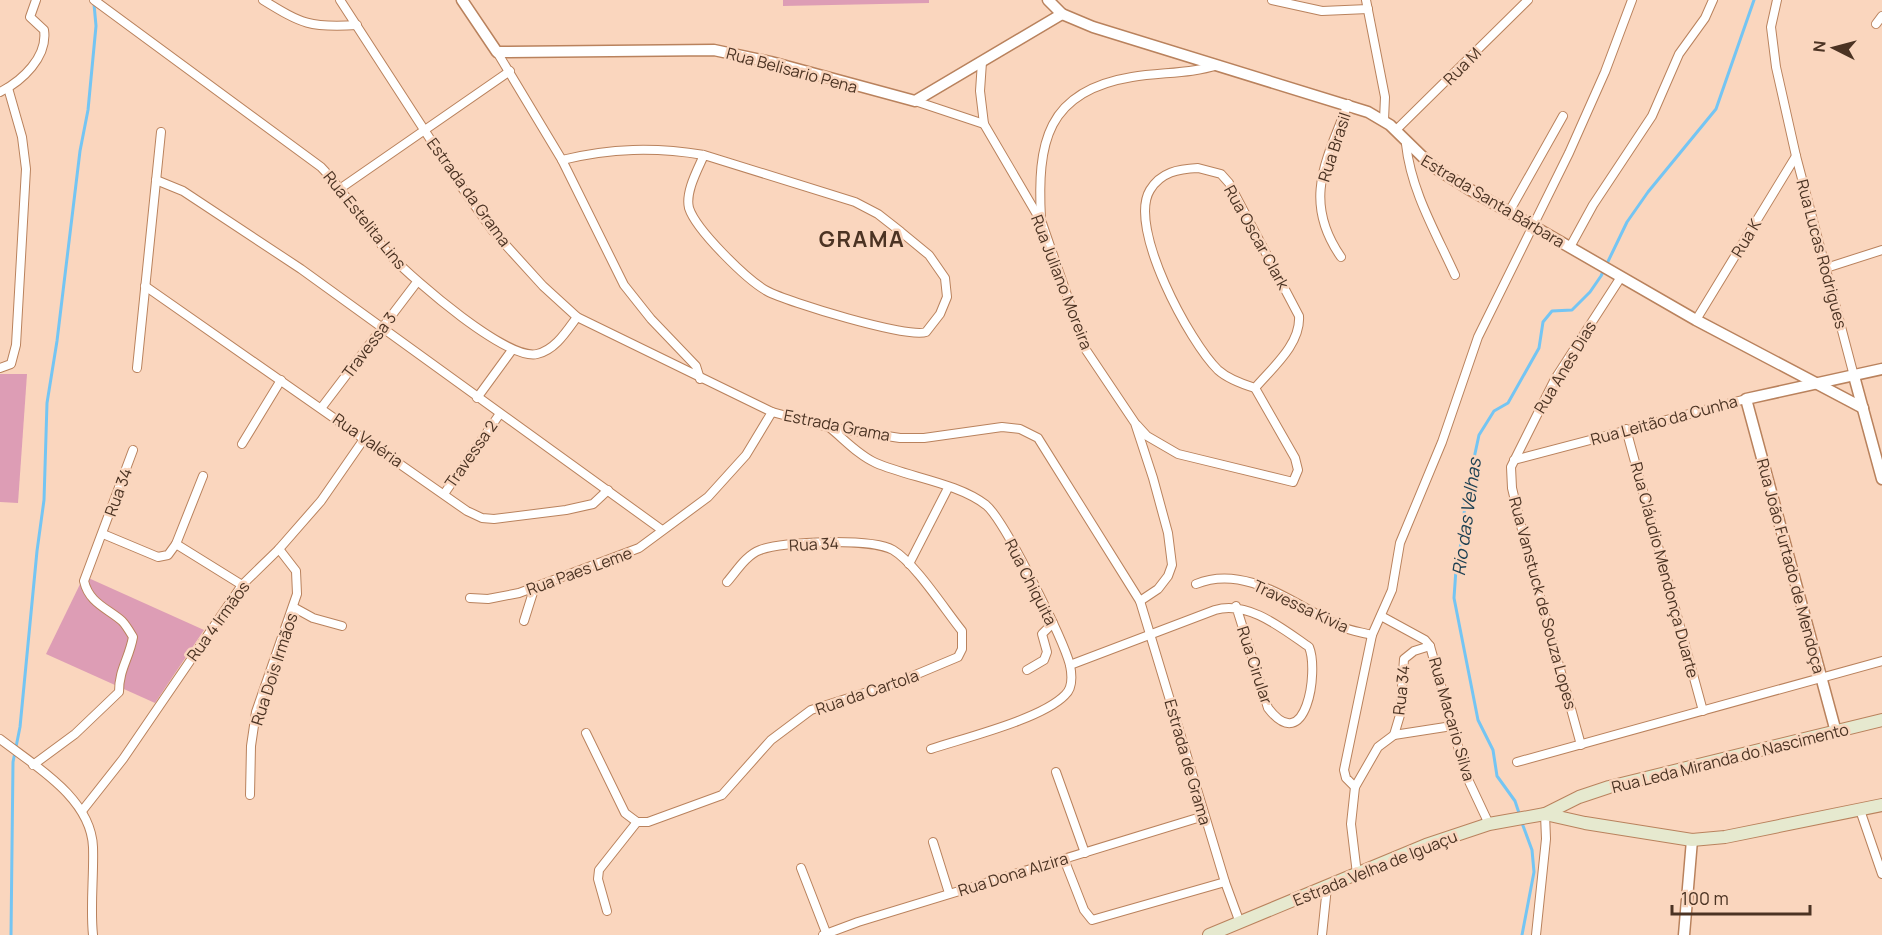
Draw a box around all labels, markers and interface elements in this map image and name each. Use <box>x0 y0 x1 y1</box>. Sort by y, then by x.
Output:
north arrow <box>1804 18 1864 78</box>
text: N <box>1808 40 1831 53</box>
street label: Rua Belisario Pena <box>724 42 860 98</box>
street label: Rua M <box>1438 42 1486 90</box>
street label: Rua Brasil <box>1312 110 1356 184</box>
street label: Estrada da Grama <box>422 133 516 251</box>
street label: Estrada Santa Bárbara <box>1417 149 1569 253</box>
street label: Rua Estelita Lins <box>319 166 411 274</box>
street label: Rua Lucas Rodrigues <box>1791 177 1853 331</box>
street label: Rua Oscar Clark <box>1219 181 1295 294</box>
street label: Rua Juliano Moreira <box>1026 211 1098 353</box>
street label: Rua K <box>1726 214 1766 261</box>
district label: GRAMA <box>819 224 905 254</box>
street label: Travessa 3 <box>337 307 401 383</box>
street label: Rua Anes Dias <box>1529 317 1601 417</box>
street label: Rua Leitão da Cunha <box>1588 390 1740 450</box>
street label: Estrada Grama <box>782 404 892 446</box>
street label: Rua Valéria <box>329 408 407 472</box>
street label: Travessa 2 <box>440 416 502 492</box>
water label: Rio das Velhas <box>1446 455 1486 577</box>
street label: Rua João Furtado de Mendoça <box>1752 456 1830 676</box>
street label: Rua Cláudio Mendonça Duarte <box>1626 460 1704 680</box>
street label: Rua 34 <box>99 465 137 519</box>
street label: Rua Vanstuck de Souza Lopes <box>1504 494 1582 712</box>
street label: Rua 34 <box>788 532 840 556</box>
street label: Rua Chiquita <box>1000 535 1062 629</box>
street label: Rua Paes Leme <box>523 542 635 600</box>
street label: Travessa Kivia <box>1250 574 1352 638</box>
street label: Rua 4 Irmãos <box>181 576 255 666</box>
street label: Rua Dois Irmãos <box>245 610 303 728</box>
street label: Rua Cirular <box>1232 623 1278 707</box>
street label: Rua Macario Silva <box>1424 655 1480 783</box>
street label: Rua da Cartola <box>813 664 921 720</box>
street label: Rua 34 <box>1387 664 1415 716</box>
street label: Estrada de Grama <box>1160 697 1216 827</box>
street label: Rua Leda Miranda do Nascimento <box>1609 718 1851 798</box>
street label: Estrada Velha de Iguaçu <box>1290 825 1460 911</box>
street label: Rua Dona Alzira <box>955 847 1071 901</box>
scale bar <box>1672 878 1810 916</box>
text: 100 m <box>1681 886 1729 910</box>

